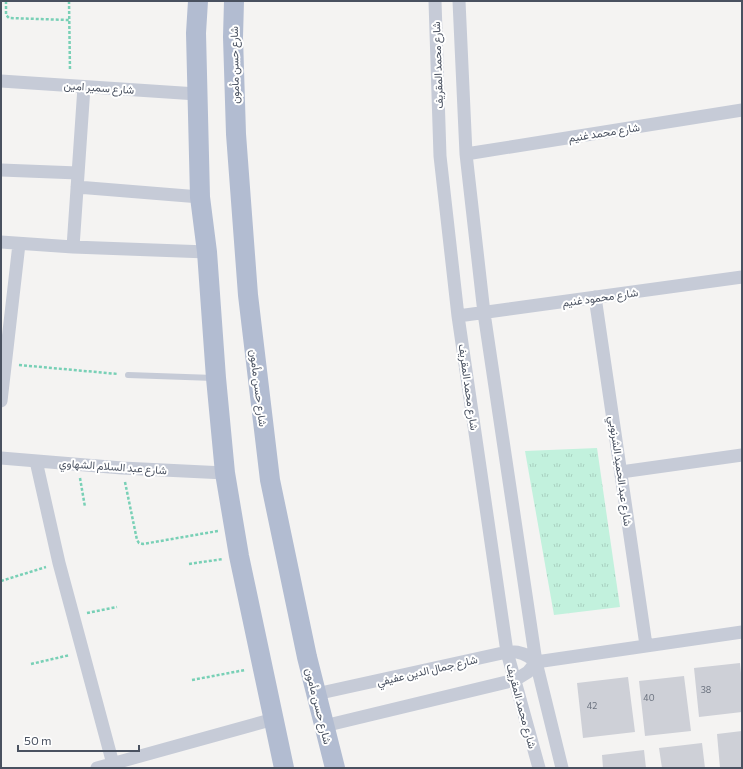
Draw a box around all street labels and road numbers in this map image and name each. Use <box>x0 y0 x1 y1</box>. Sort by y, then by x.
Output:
street label: شارع محمد المقريف <box>429 21 447 109</box>
street label: شارع حسن مأمون <box>227 26 243 104</box>
street label: شارع سمير امين <box>63 78 135 98</box>
street label: شارع محمد غنيم <box>567 120 641 146</box>
street label: شارع محمود غنيم <box>561 285 639 311</box>
street label: شارع محمد المقريف <box>455 343 482 432</box>
street label: شارع حسن مأمون <box>246 349 270 428</box>
street label: شارع عبد الحميد الشرنوبي <box>603 415 635 528</box>
street label: شارع عبد السلام الشهاوي <box>58 456 168 480</box>
street label: شارع جمال الدين عفيفي <box>375 652 480 692</box>
street label: شارع محمد المقريف <box>502 662 540 751</box>
street label: شارع حسن مأمون <box>301 667 335 746</box>

